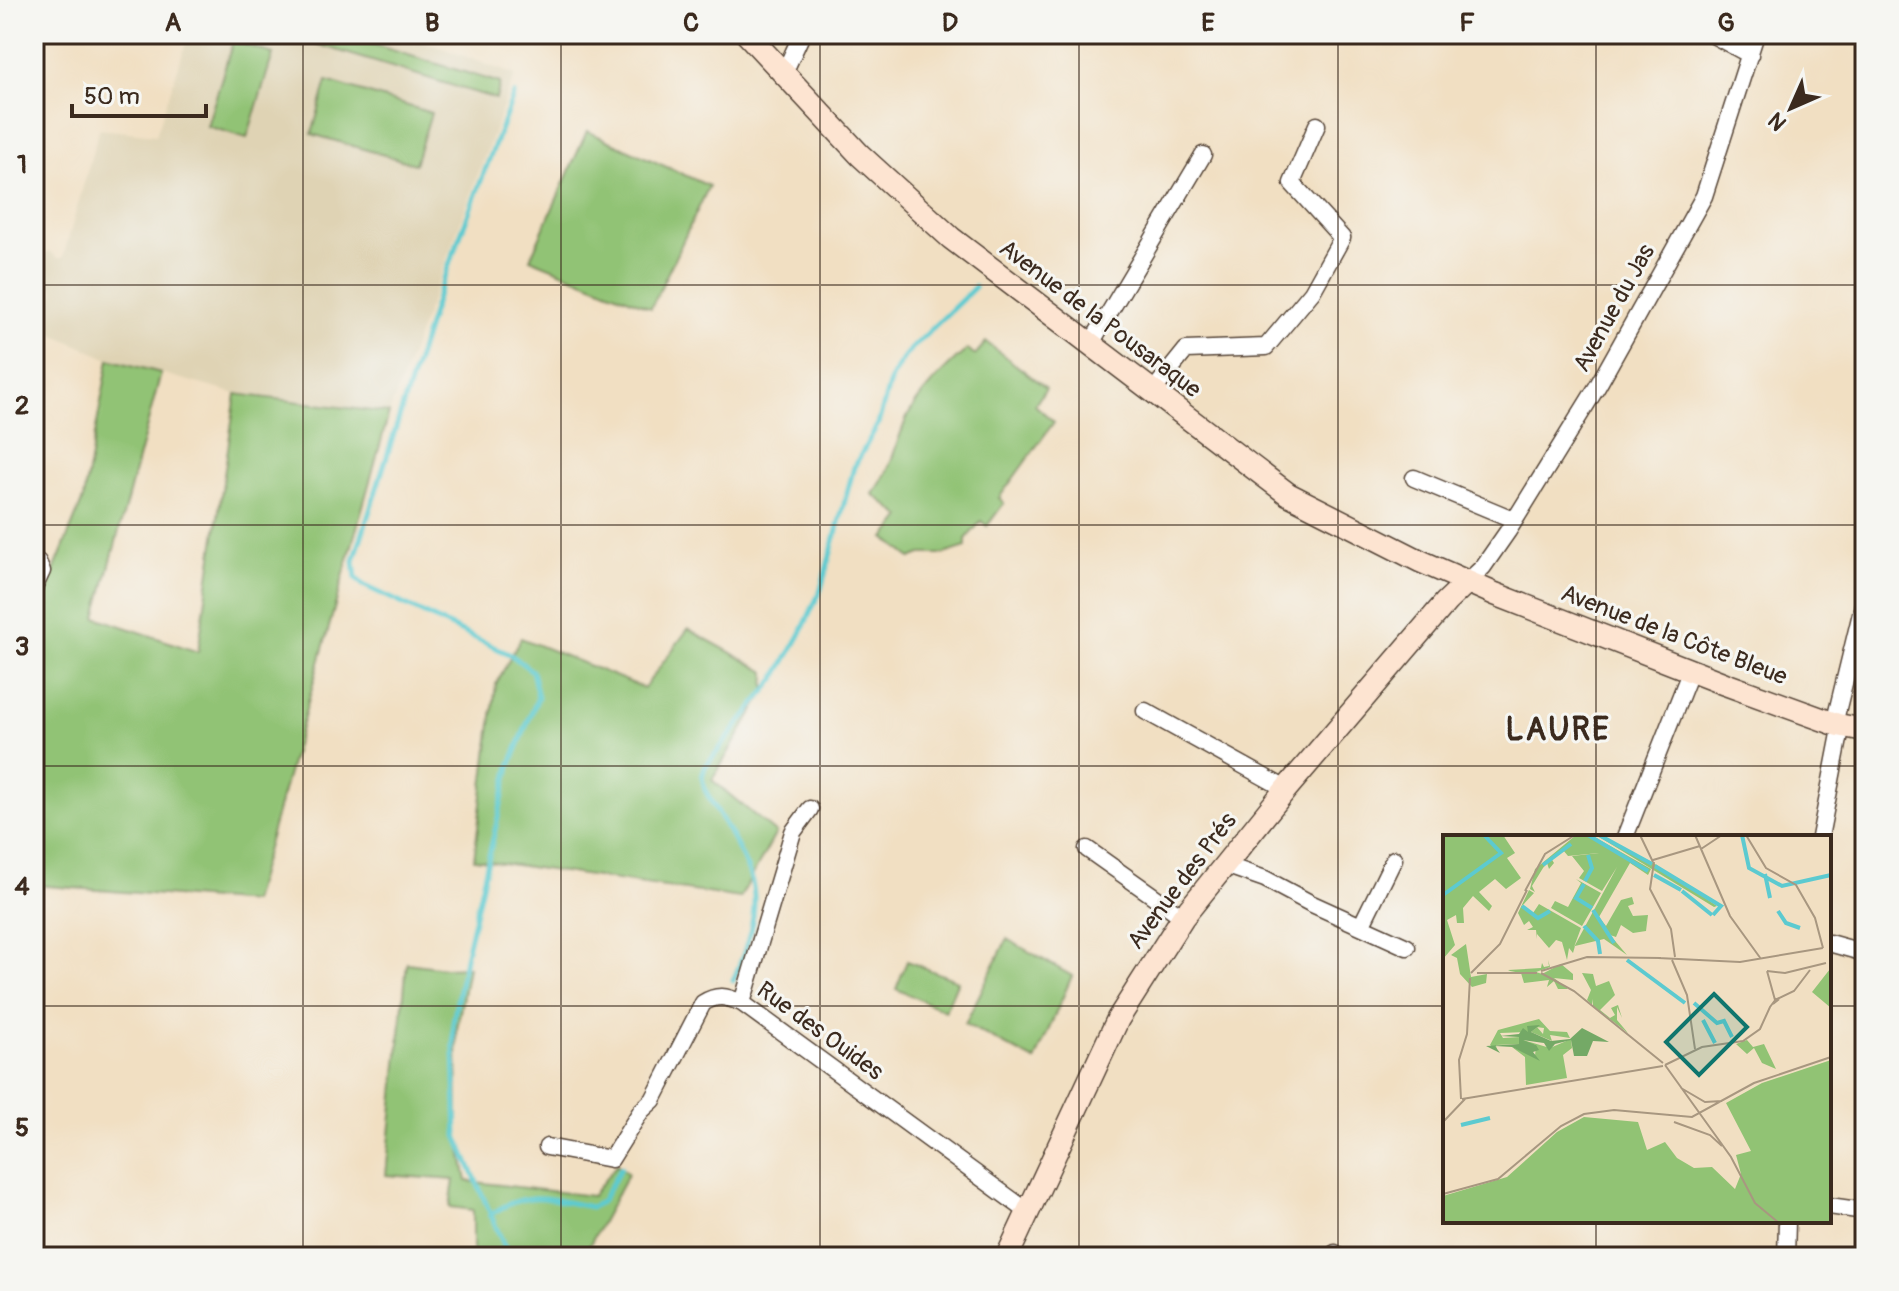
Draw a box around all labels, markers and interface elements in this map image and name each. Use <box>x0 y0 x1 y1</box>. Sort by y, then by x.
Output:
text: A <box>165 7 182 39</box>
text: B <box>425 7 439 39</box>
text: C <box>683 7 699 39</box>
text: D <box>942 7 958 39</box>
text: E <box>1201 7 1215 39</box>
text: F <box>1459 7 1475 39</box>
text: G <box>1717 7 1735 39</box>
scale bar <box>72 68 206 118</box>
north arrow <box>1751 68 1831 148</box>
text: 50 m <box>84 82 140 111</box>
text: N <box>1762 106 1793 137</box>
text: 1 <box>17 149 27 181</box>
street label: Avenue de la Pousaraque <box>993 234 1207 404</box>
street label: Avenue du Jas <box>1567 239 1661 377</box>
text: 2 <box>15 390 29 422</box>
street label: Avenue de la Côte Bleue <box>1557 578 1791 692</box>
text: 3 <box>15 631 29 663</box>
district label: LAURE <box>1505 710 1611 750</box>
street label: Avenue des Prés <box>1121 807 1243 955</box>
inset map <box>1443 835 1831 1223</box>
text: 4 <box>14 871 30 903</box>
street label: Rue des Ouides <box>751 976 889 1087</box>
text: 5 <box>15 1112 29 1144</box>

